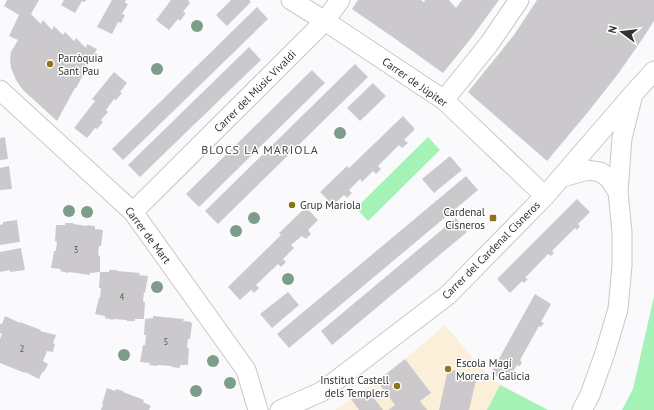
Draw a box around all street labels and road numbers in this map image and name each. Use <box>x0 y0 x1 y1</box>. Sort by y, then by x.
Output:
street label: Carrer del Músic Vivaldi <box>211 47 299 135</box>
street label: Carrer de Júpiter <box>380 54 451 110</box>
street label: Carrer del Cardenal Cisneros <box>439 198 543 302</box>
street label: Carrer de Mart <box>122 204 174 266</box>

